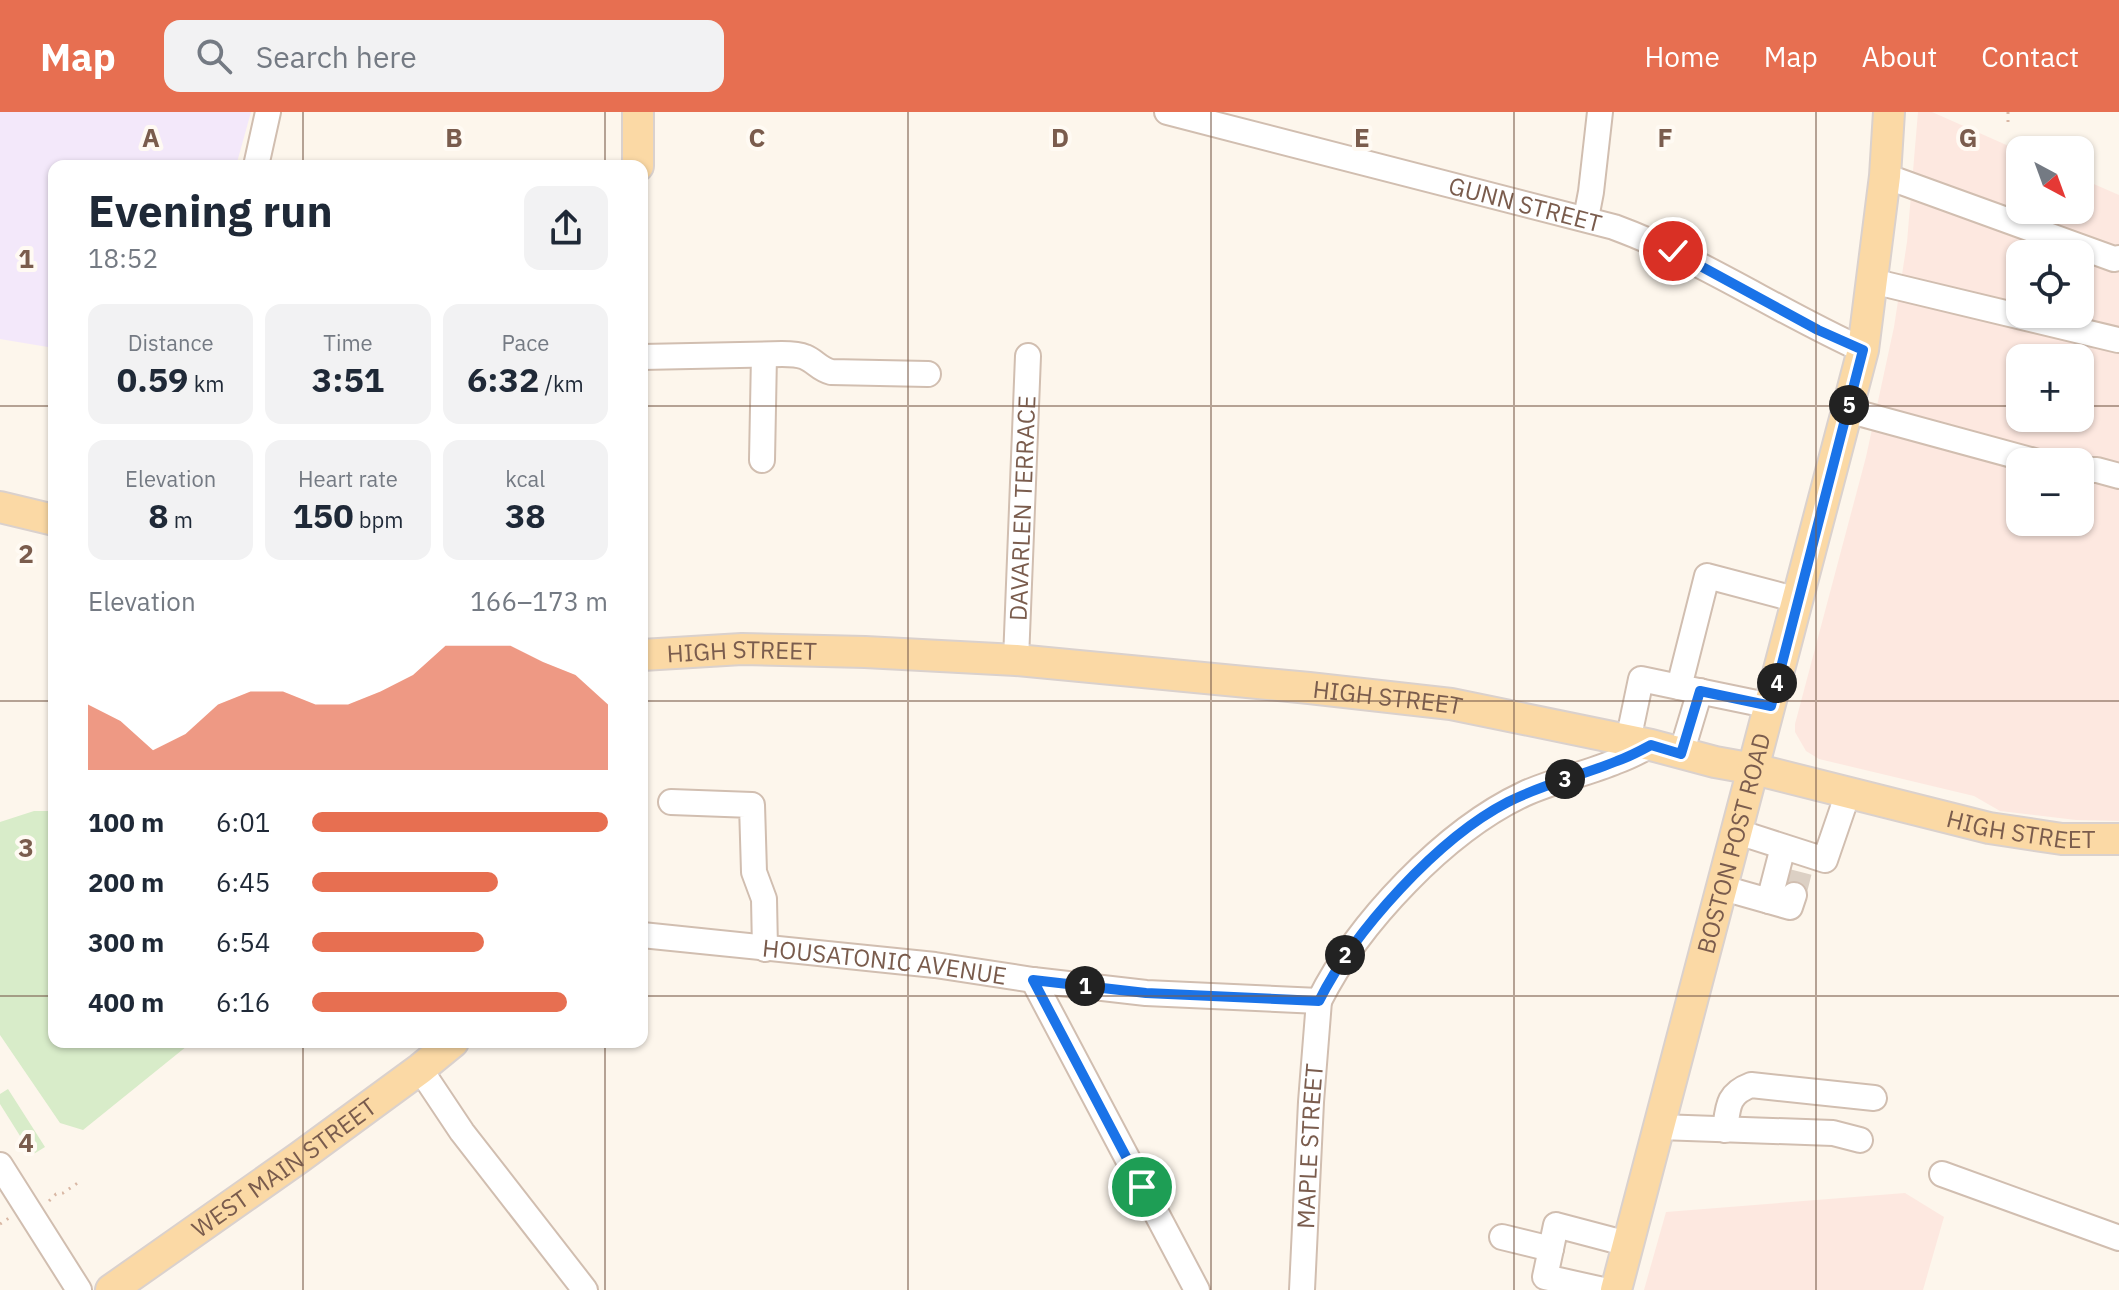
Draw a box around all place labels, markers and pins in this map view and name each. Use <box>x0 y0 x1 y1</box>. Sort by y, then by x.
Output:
pin <box>1639 217 1707 285</box>
pin: 5 <box>1829 385 1869 425</box>
pin: 4 <box>1757 663 1797 703</box>
pin: 3 <box>1545 759 1585 799</box>
pin: 2 <box>1325 935 1365 975</box>
pin: 1 <box>1065 966 1105 1006</box>
pin <box>1108 1153 1176 1221</box>

